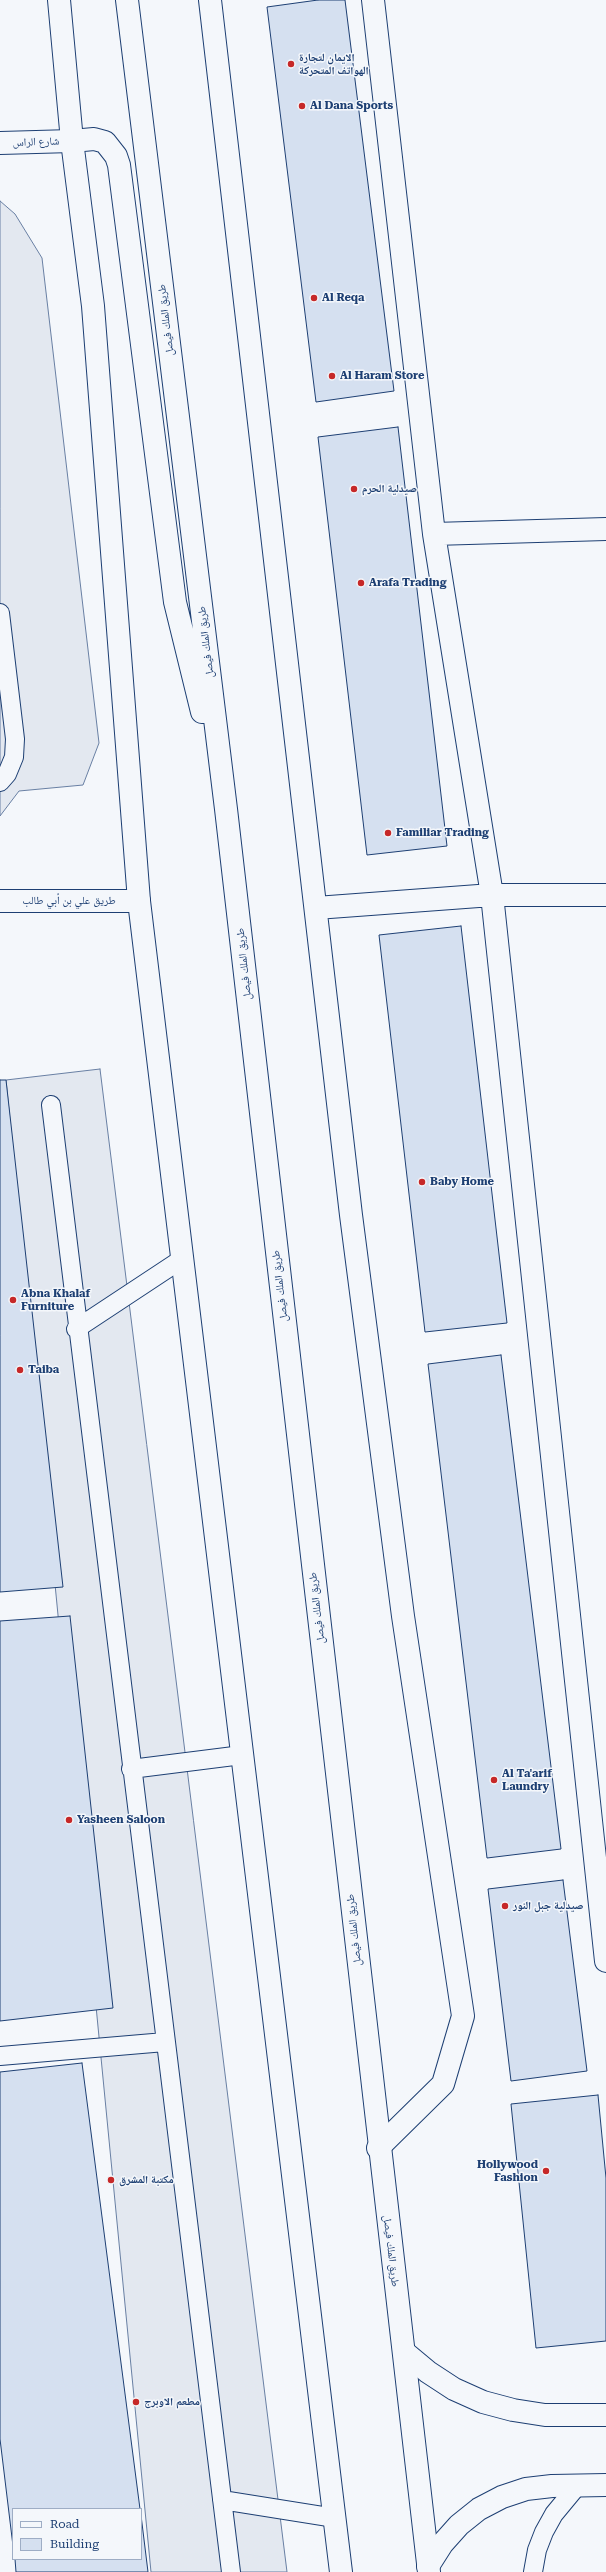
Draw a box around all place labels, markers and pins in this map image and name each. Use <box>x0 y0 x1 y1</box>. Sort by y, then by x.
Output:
place label: الايمان لتجارة الهواتف المتحركة <box>299 51 369 77</box>
marker: الايمان لتجارة الهواتف المتحركة <box>286 59 296 69</box>
place label: Al Dana Sports <box>310 99 393 113</box>
marker: Al Dana Sports <box>297 101 307 111</box>
place label: Al Reqa <box>322 291 365 305</box>
marker: Al Reqa <box>309 293 319 303</box>
place label: Al Haram Store <box>340 369 424 383</box>
marker: Al Haram Store <box>327 371 337 381</box>
place label: صيدلية الحرم <box>362 482 417 496</box>
marker: صيدلية الحرم <box>349 484 359 494</box>
place label: Arafa Trading <box>369 576 446 590</box>
marker: Arafa Trading <box>356 578 366 588</box>
place label: Familiar Trading <box>396 826 489 840</box>
marker: Familiar Trading <box>383 828 393 838</box>
place label: Baby Home <box>430 1175 494 1189</box>
marker: Baby Home <box>417 1177 427 1187</box>
place label: Abna Khalaf Furniture <box>21 1287 90 1313</box>
marker: Abna Khalaf Furniture <box>8 1295 18 1305</box>
place label: Taiba <box>28 1363 59 1377</box>
marker: Taiba <box>15 1365 25 1375</box>
place label: Al Ta'arif Laundry <box>502 1767 552 1793</box>
marker: Al Ta'arif Laundry <box>489 1775 499 1785</box>
place label: Yasheen Saloon <box>77 1813 165 1827</box>
marker: Yasheen Saloon <box>64 1815 74 1825</box>
place label: صيدلية جبل النور <box>513 1899 583 1913</box>
marker: صيدلية جبل النور <box>500 1901 510 1911</box>
place label: Hollywood Fashion <box>477 2158 538 2184</box>
marker: Hollywood Fashion <box>541 2166 551 2176</box>
place label: مكتبة المشرق <box>119 2173 174 2187</box>
marker: مكتبة المشرق <box>106 2175 116 2185</box>
place label: مطعم الاوبرج <box>144 2395 200 2409</box>
marker: مطعم الاوبرج <box>131 2397 141 2407</box>

